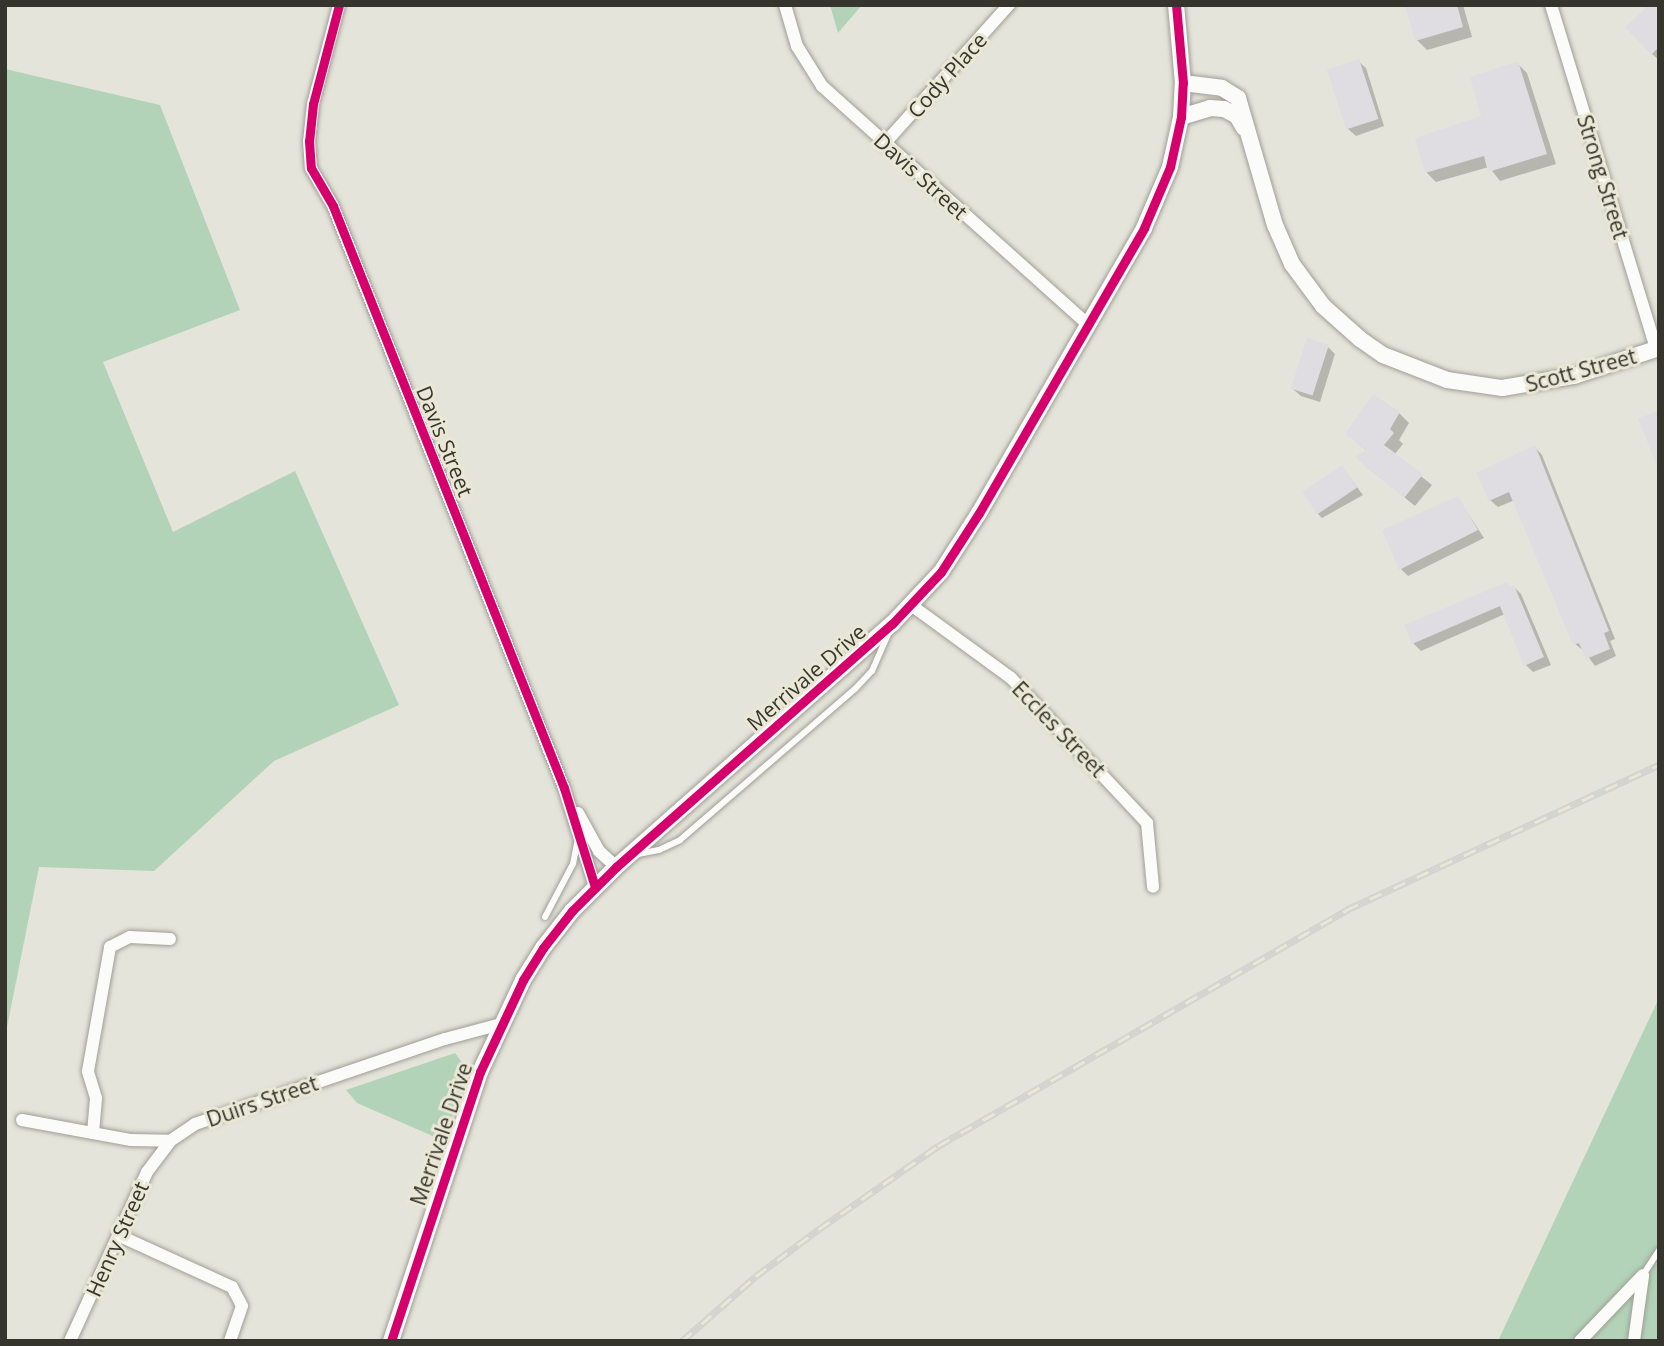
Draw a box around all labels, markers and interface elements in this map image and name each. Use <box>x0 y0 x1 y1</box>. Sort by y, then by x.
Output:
street label: Cody Place <box>902 27 992 123</box>
street label: Strong Street <box>1572 112 1634 242</box>
street label: Davis Street <box>869 128 973 224</box>
street label: Scott Street <box>1523 343 1639 397</box>
street label: Davis Street <box>411 382 479 500</box>
street label: Merrivale Drive <box>741 619 871 735</box>
street label: Eccles Street <box>1007 676 1111 782</box>
street label: Merrivale Drive <box>405 1059 477 1209</box>
street label: Duirs Street <box>203 1070 321 1132</box>
street label: Henry Street <box>80 1178 154 1300</box>

